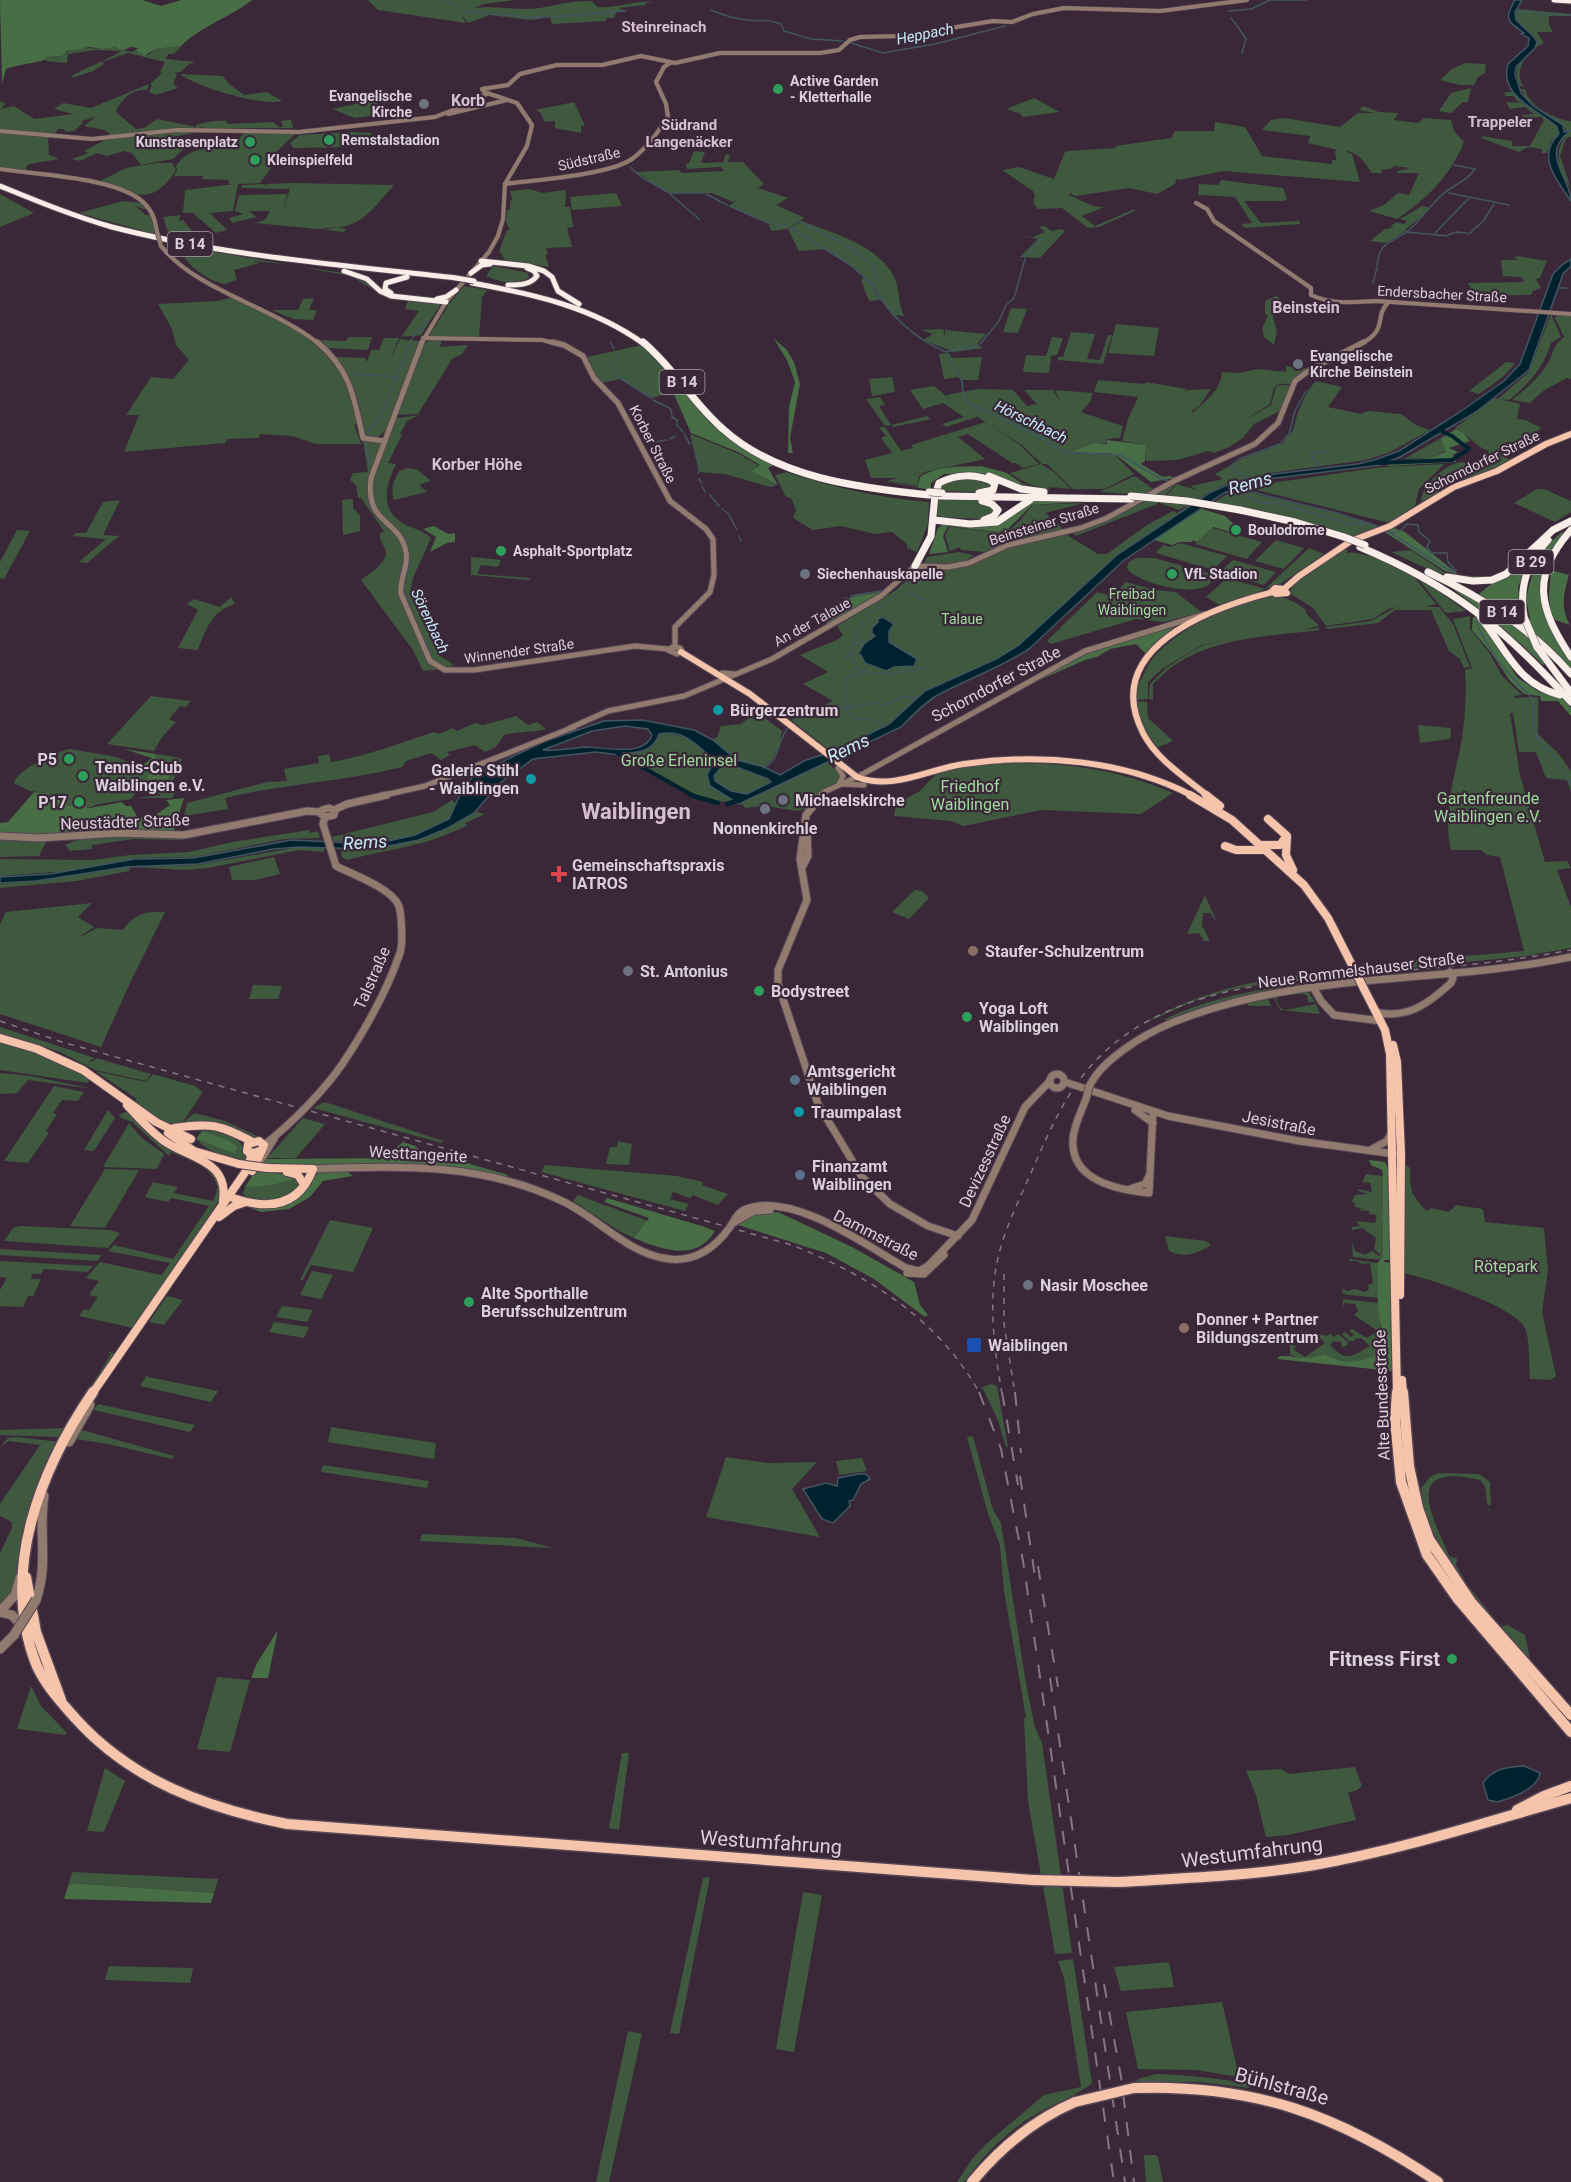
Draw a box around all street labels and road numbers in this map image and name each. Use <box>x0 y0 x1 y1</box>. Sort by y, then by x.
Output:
street label: Südstraße <box>556 144 622 174</box>
road number: B 14 <box>168 232 213 256</box>
street label: Endersbacher Straße <box>1377 283 1507 305</box>
road number: B 14 <box>660 370 704 394</box>
street label: Korber Straße <box>626 402 680 486</box>
street label: Schorndorfer Straße <box>1422 427 1542 497</box>
street label: Beinsteiner Straße <box>987 500 1101 548</box>
road number: B 29 <box>1508 550 1553 574</box>
street label: An der Talaue <box>771 594 853 650</box>
road number: B 14 <box>1480 600 1524 624</box>
street label: Winnender Straße <box>463 635 575 667</box>
street label: Schorndorfer Straße <box>928 642 1064 726</box>
street label: Neustädter Straße <box>60 810 190 834</box>
street label: Talstraße <box>350 944 394 1012</box>
street label: Neue Rommelshauser Straße <box>1257 948 1465 992</box>
street label: Jesistraße <box>1240 1107 1318 1139</box>
street label: Devizesstraße <box>955 1111 1015 1211</box>
street label: Westtangente <box>368 1142 468 1166</box>
street label: Dammstraße <box>830 1206 922 1264</box>
street label: Alte Bundesstraße <box>1370 1329 1394 1461</box>
street label: Westumfahrung <box>699 1825 843 1859</box>
street label: Westumfahrung <box>1180 1831 1324 1873</box>
street label: Bühlstraße <box>1233 2062 1331 2110</box>

